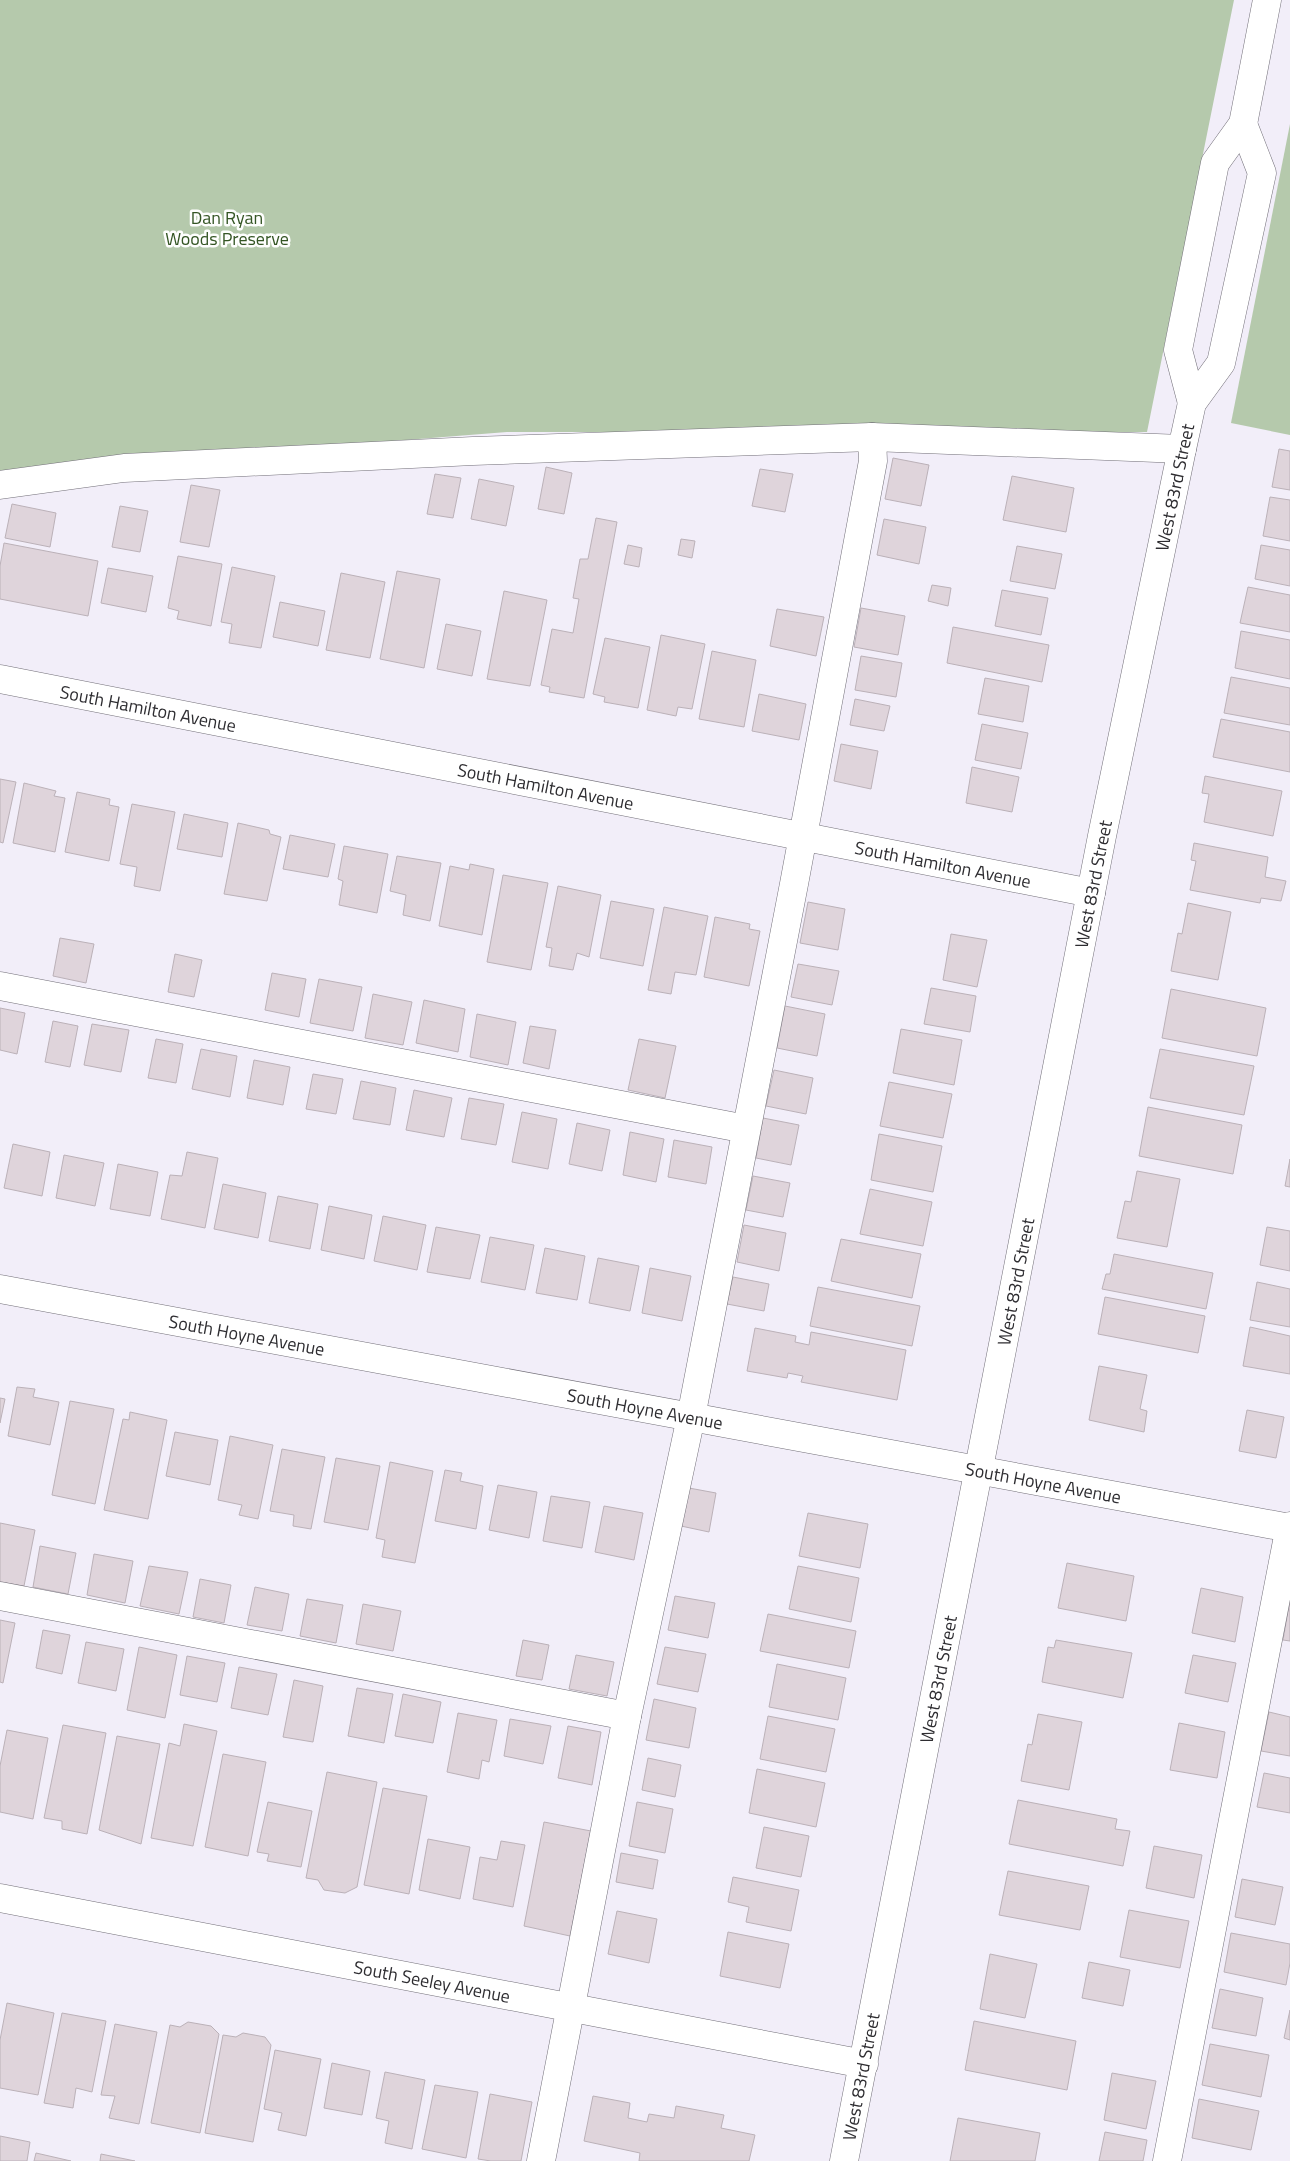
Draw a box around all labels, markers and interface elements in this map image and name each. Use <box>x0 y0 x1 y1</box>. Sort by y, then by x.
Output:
park label: Dan Ryan Woods Preserve <box>165 204 289 252</box>
street label: West 83rd Street <box>1148 420 1201 553</box>
street label: South Hamilton Avenue <box>58 678 239 739</box>
street label: South Hamilton Avenue <box>455 756 636 816</box>
street label: West 83rd Street <box>1067 817 1119 950</box>
street label: South Hamilton Avenue <box>853 834 1033 894</box>
street label: West 83rd Street <box>990 1215 1041 1348</box>
street label: South Hoyne Avenue <box>167 1307 327 1362</box>
street label: South Hoyne Avenue <box>565 1381 725 1436</box>
street label: South Hoyne Avenue <box>963 1455 1123 1510</box>
street label: West 83rd Street <box>912 1612 964 1745</box>
street label: South Seeley Avenue <box>352 1953 513 2009</box>
street label: West 83rd Street <box>835 2010 886 2143</box>

